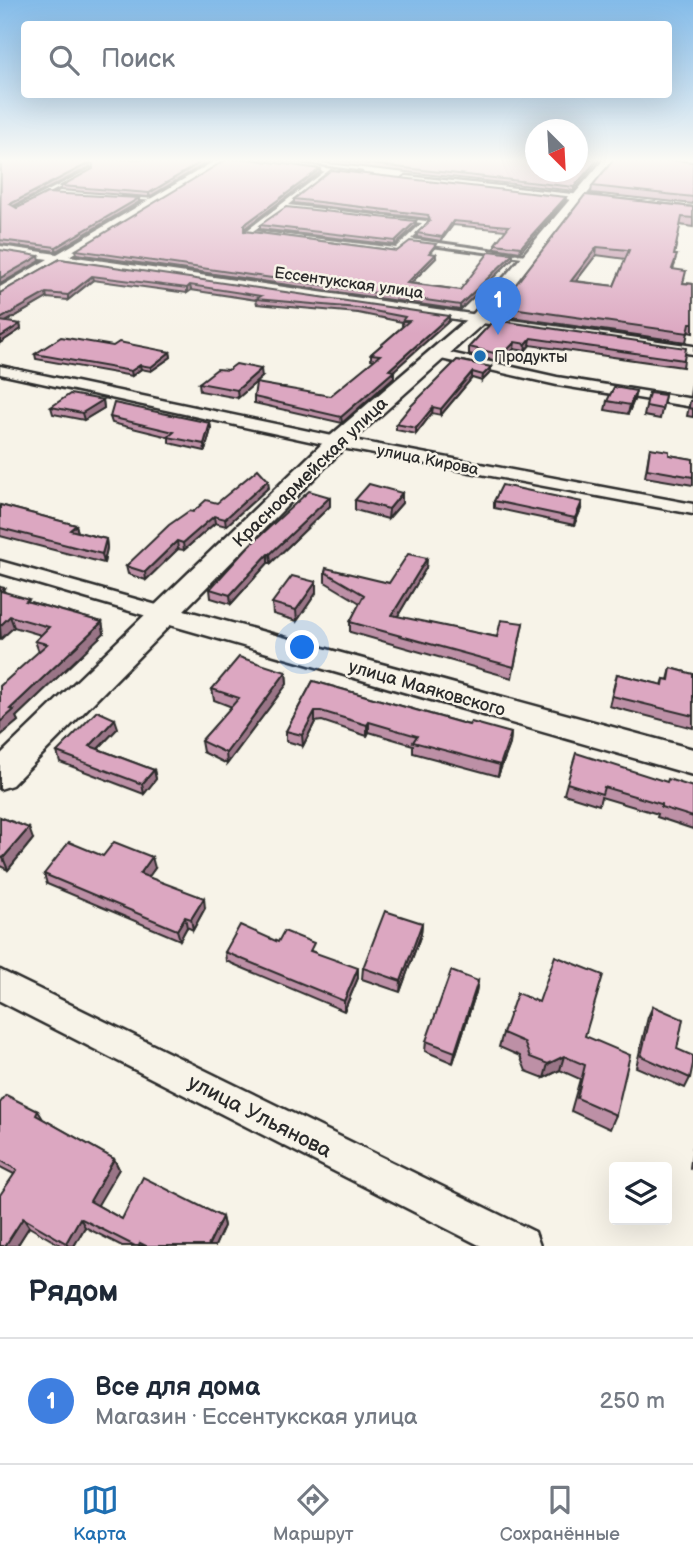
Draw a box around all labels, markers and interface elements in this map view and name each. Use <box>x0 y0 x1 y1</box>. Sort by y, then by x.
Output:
search box <box>21 21 672 98</box>
icon: search <box>45 41 83 79</box>
text: Поиск <box>101 44 175 75</box>
north arrow <box>525 119 588 182</box>
street label: Ессентукская улица <box>273 264 425 303</box>
pin: 1 <box>475 277 521 335</box>
marker: Продукты <box>472 348 488 364</box>
place label: Продукты <box>494 348 567 367</box>
street label: Красноармейская улица <box>229 393 392 552</box>
street label: улица Кирова <box>375 441 481 480</box>
your location <box>285 630 319 664</box>
street label: улица Маяковского <box>346 656 508 721</box>
street label: улица Ульянова <box>184 1070 336 1164</box>
map controls <box>609 1162 672 1225</box>
button: layers <box>609 1162 672 1225</box>
text: Рядом <box>28 1274 118 1310</box>
text: Все для дома <box>95 1372 260 1403</box>
text: 1 <box>46 1387 56 1415</box>
text: 250 m <box>599 1387 665 1415</box>
text: Магазин · Ессентукская улица <box>95 1403 418 1431</box>
tab: Карта <box>73 1481 127 1546</box>
tab: Маршрут <box>273 1481 354 1546</box>
tab: Сохранённые <box>500 1481 620 1546</box>

